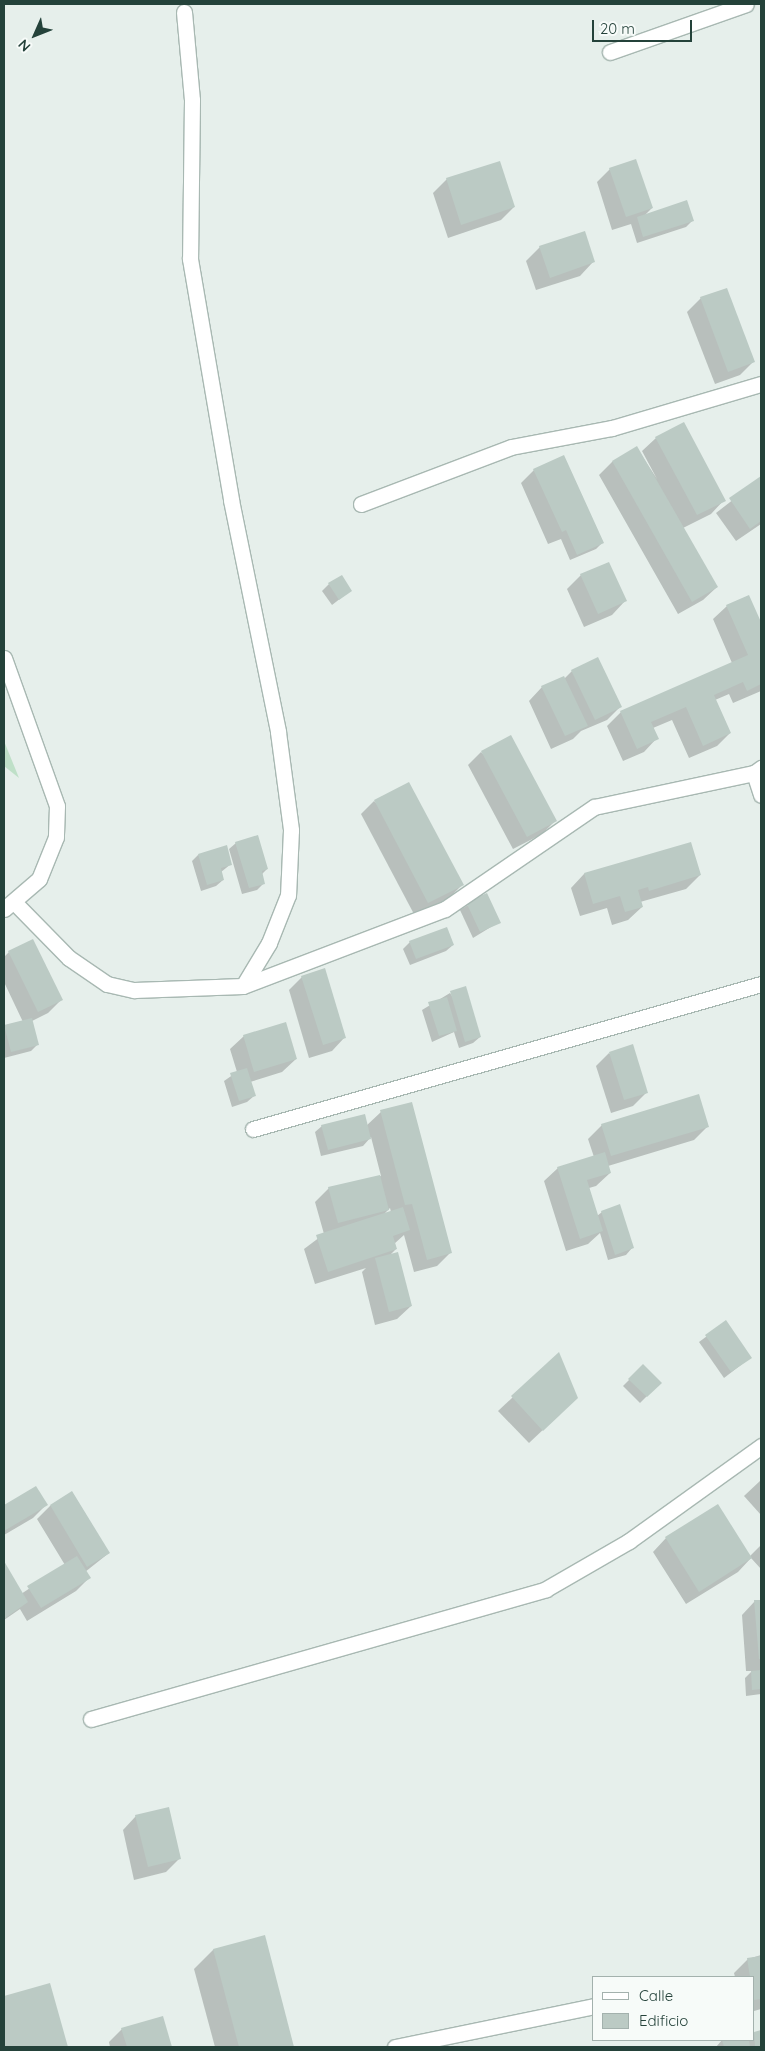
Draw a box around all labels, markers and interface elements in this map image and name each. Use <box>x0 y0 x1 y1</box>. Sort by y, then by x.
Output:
north arrow <box>10 10 60 60</box>
scale bar <box>595 10 695 42</box>
text: 20 m <box>600 19 635 38</box>
text: N <box>14 35 34 55</box>
legend <box>592 1976 755 2041</box>
text: Calle <box>639 1986 673 2005</box>
text: Edificio <box>639 2011 688 2030</box>

